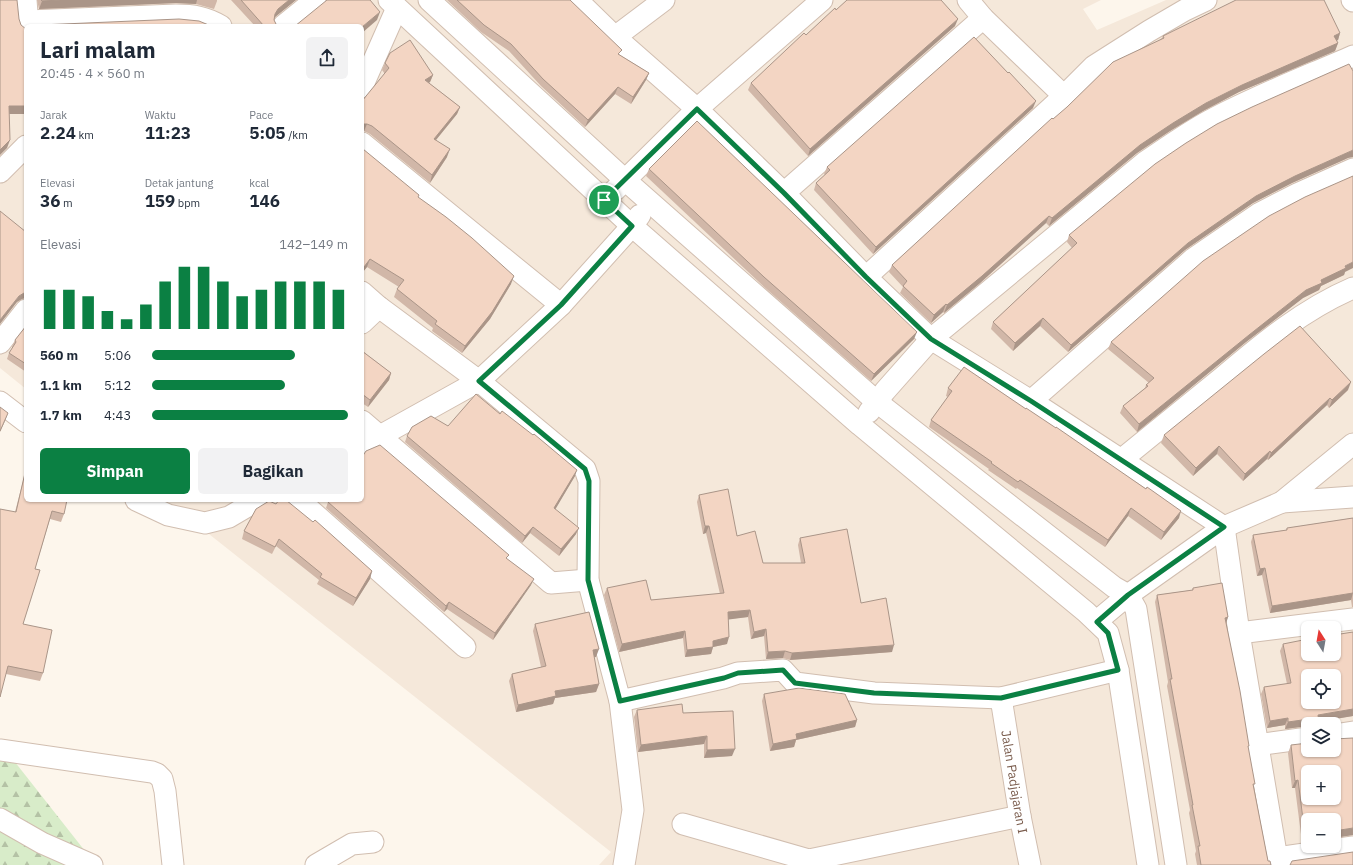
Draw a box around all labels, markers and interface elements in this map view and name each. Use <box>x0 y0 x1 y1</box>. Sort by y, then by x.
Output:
text: Lari malam <box>40 35 156 64</box>
button: share <box>306 37 348 79</box>
text: 20:45 · 4 × 560 m <box>40 65 145 82</box>
text: Jarak <box>40 108 67 122</box>
text: Waktu <box>145 108 176 122</box>
text: Pace <box>249 108 273 122</box>
text: 2.24 <box>40 122 76 144</box>
text: 11:23 <box>145 122 191 144</box>
text: 5:05 <box>249 122 286 144</box>
text: km <box>76 128 94 142</box>
text: /km <box>286 128 308 142</box>
text: Elevasi <box>40 176 75 190</box>
text: Detak jantung <box>145 176 213 190</box>
text: kcal <box>249 176 269 190</box>
pin <box>587 183 621 217</box>
icon: arrive <box>593 189 615 211</box>
text: 36 <box>40 190 60 212</box>
text: 159 <box>145 190 175 212</box>
text: 146 <box>249 190 280 212</box>
text: m <box>60 196 73 210</box>
text: bpm <box>175 196 200 210</box>
text: Elevasi <box>40 236 81 253</box>
text: 142–149 m <box>279 236 348 253</box>
text: 560 m <box>40 347 78 364</box>
text: 5:06 <box>104 347 131 364</box>
text: 1.1 km <box>40 377 82 394</box>
text: 5:12 <box>104 377 131 394</box>
text: 1.7 km <box>40 407 82 424</box>
text: 4:43 <box>104 407 131 424</box>
button: Simpan <box>40 448 190 494</box>
button: Bagikan <box>198 448 348 494</box>
north arrow <box>1301 621 1341 661</box>
map controls <box>1301 621 1341 853</box>
button: locate <box>1301 669 1341 709</box>
button: layers <box>1301 717 1341 757</box>
street label: Jalan Padjajaran I <box>997 729 1031 835</box>
button: + <box>1301 765 1341 805</box>
button: − <box>1301 813 1341 853</box>

